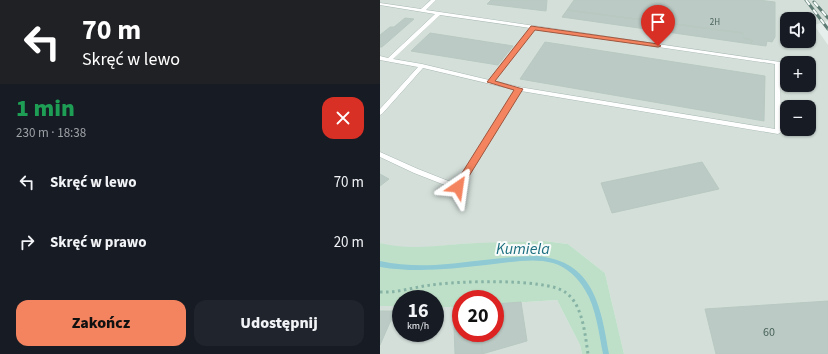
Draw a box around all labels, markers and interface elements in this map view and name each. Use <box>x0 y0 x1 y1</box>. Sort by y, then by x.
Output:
pin <box>641 5 675 46</box>
text: 70 m <box>82 10 141 50</box>
icon: arrive <box>647 11 669 33</box>
map controls <box>780 12 816 136</box>
button: sound <box>780 12 816 48</box>
icon: left <box>16 16 68 68</box>
house number: 2H <box>710 16 720 29</box>
text: Skręć w lewo <box>82 47 180 72</box>
button: + <box>780 56 816 92</box>
text: 1 min <box>16 91 75 126</box>
button: close <box>322 97 364 139</box>
button: − <box>780 100 816 136</box>
text: 230 m · 18:38 <box>16 124 86 142</box>
position arrow <box>437 166 479 208</box>
icon: left <box>16 171 38 193</box>
text: Skręć w lewo <box>50 172 137 193</box>
text: 70 m <box>334 172 364 193</box>
icon: right <box>16 231 38 253</box>
text: Skręć w prawo <box>50 232 147 253</box>
text: 20 m <box>334 232 364 253</box>
water label: Kumiela <box>496 238 550 260</box>
speed limit sign: 20 <box>452 290 504 342</box>
text: 16 <box>407 297 429 325</box>
button: Zakończ <box>16 300 186 346</box>
button: Udostępnij <box>194 300 364 346</box>
text: km/h <box>407 319 429 333</box>
house number: 60 <box>763 324 775 341</box>

